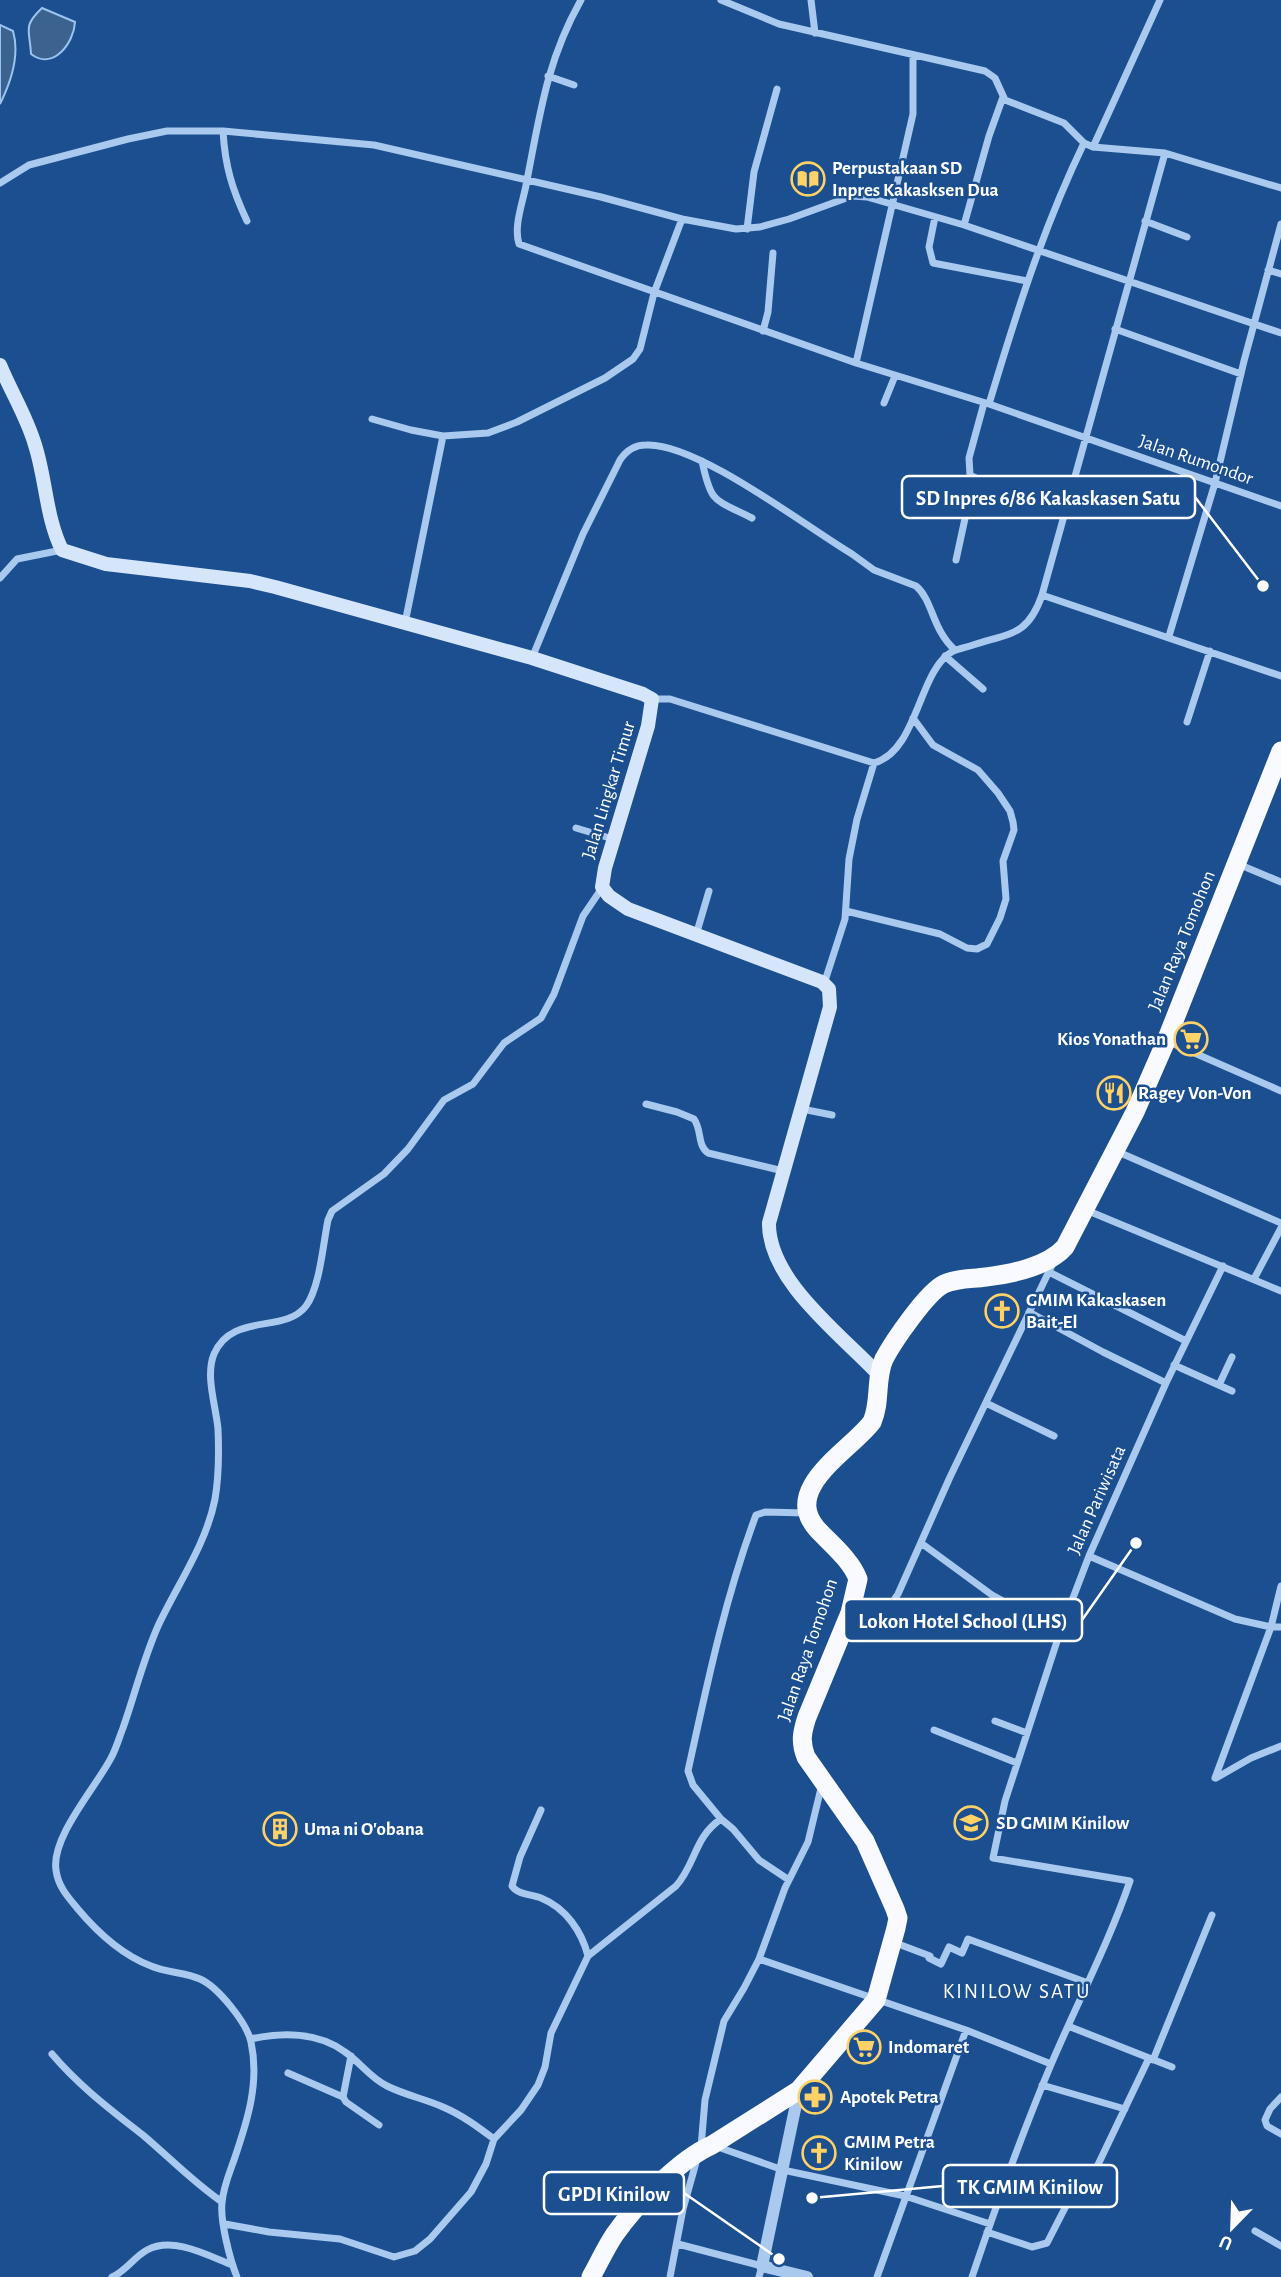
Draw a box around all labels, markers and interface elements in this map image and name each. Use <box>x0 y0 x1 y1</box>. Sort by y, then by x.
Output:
place label: Perpustakaan SD Inpres Kakasksen Dua <box>832 159 999 200</box>
library icon: Perpustakaan SD Inpres Kakasksen Dua <box>789 160 827 198</box>
street label: Jalan Rumondor <box>1136 432 1256 488</box>
callout: SD Inpres 6/86 Kakaskasen Satu <box>902 476 1195 518</box>
text: SD Inpres 6/86 Kakaskasen Satu <box>916 488 1180 509</box>
street label: Jalan Lingkar Timur <box>579 719 639 861</box>
street label: Jalan Raya Tomohon <box>1145 868 1219 1014</box>
supermarket icon: Kios Yonathan <box>1172 1020 1210 1058</box>
place label: Kios Yonathan <box>1057 1030 1166 1049</box>
restaurant icon: Ragey Von-Von <box>1095 1074 1133 1112</box>
place label: Ragey Von-Von <box>1138 1084 1252 1103</box>
place label: GMIM Kakaskasen Bait-El <box>1026 1291 1166 1332</box>
church icon: GMIM Kakaskasen Bait-El <box>983 1292 1021 1330</box>
street label: Jalan Pariwisata <box>1064 1442 1130 1557</box>
street label: Jalan Raya Tomohon <box>775 1576 841 1724</box>
callout: Lokon Hotel School (LHS) <box>844 1599 1082 1641</box>
text: Lokon Hotel School (LHS) <box>858 1611 1068 1632</box>
school or university icon: SD GMIM Kinilow <box>952 1804 990 1842</box>
building icon: Uma ni O'obana <box>261 1810 299 1848</box>
place label: SD GMIM Kinilow <box>996 1814 1130 1833</box>
place label: Uma ni O'obana <box>304 1820 424 1839</box>
district label: KINILOW SATU <box>943 1981 1091 2002</box>
supermarket icon: Indomaret <box>845 2028 883 2066</box>
place label: Indomaret <box>888 2038 970 2057</box>
pharmacy icon: Apotek Petra <box>796 2078 834 2116</box>
place label: Apotek Petra <box>840 2088 939 2107</box>
place label: GMIM Petra Kinilow <box>844 2133 935 2174</box>
church icon: GMIM Petra Kinilow <box>800 2134 838 2172</box>
callout: TK GMIM Kinilow <box>943 2165 1117 2207</box>
callout: GPDI Kinilow <box>544 2172 684 2214</box>
text: TK GMIM Kinilow <box>957 2177 1103 2198</box>
text: GPDI Kinilow <box>558 2184 670 2205</box>
north arrow <box>1197 2193 1267 2263</box>
text: U <box>1217 2231 1235 2253</box>

